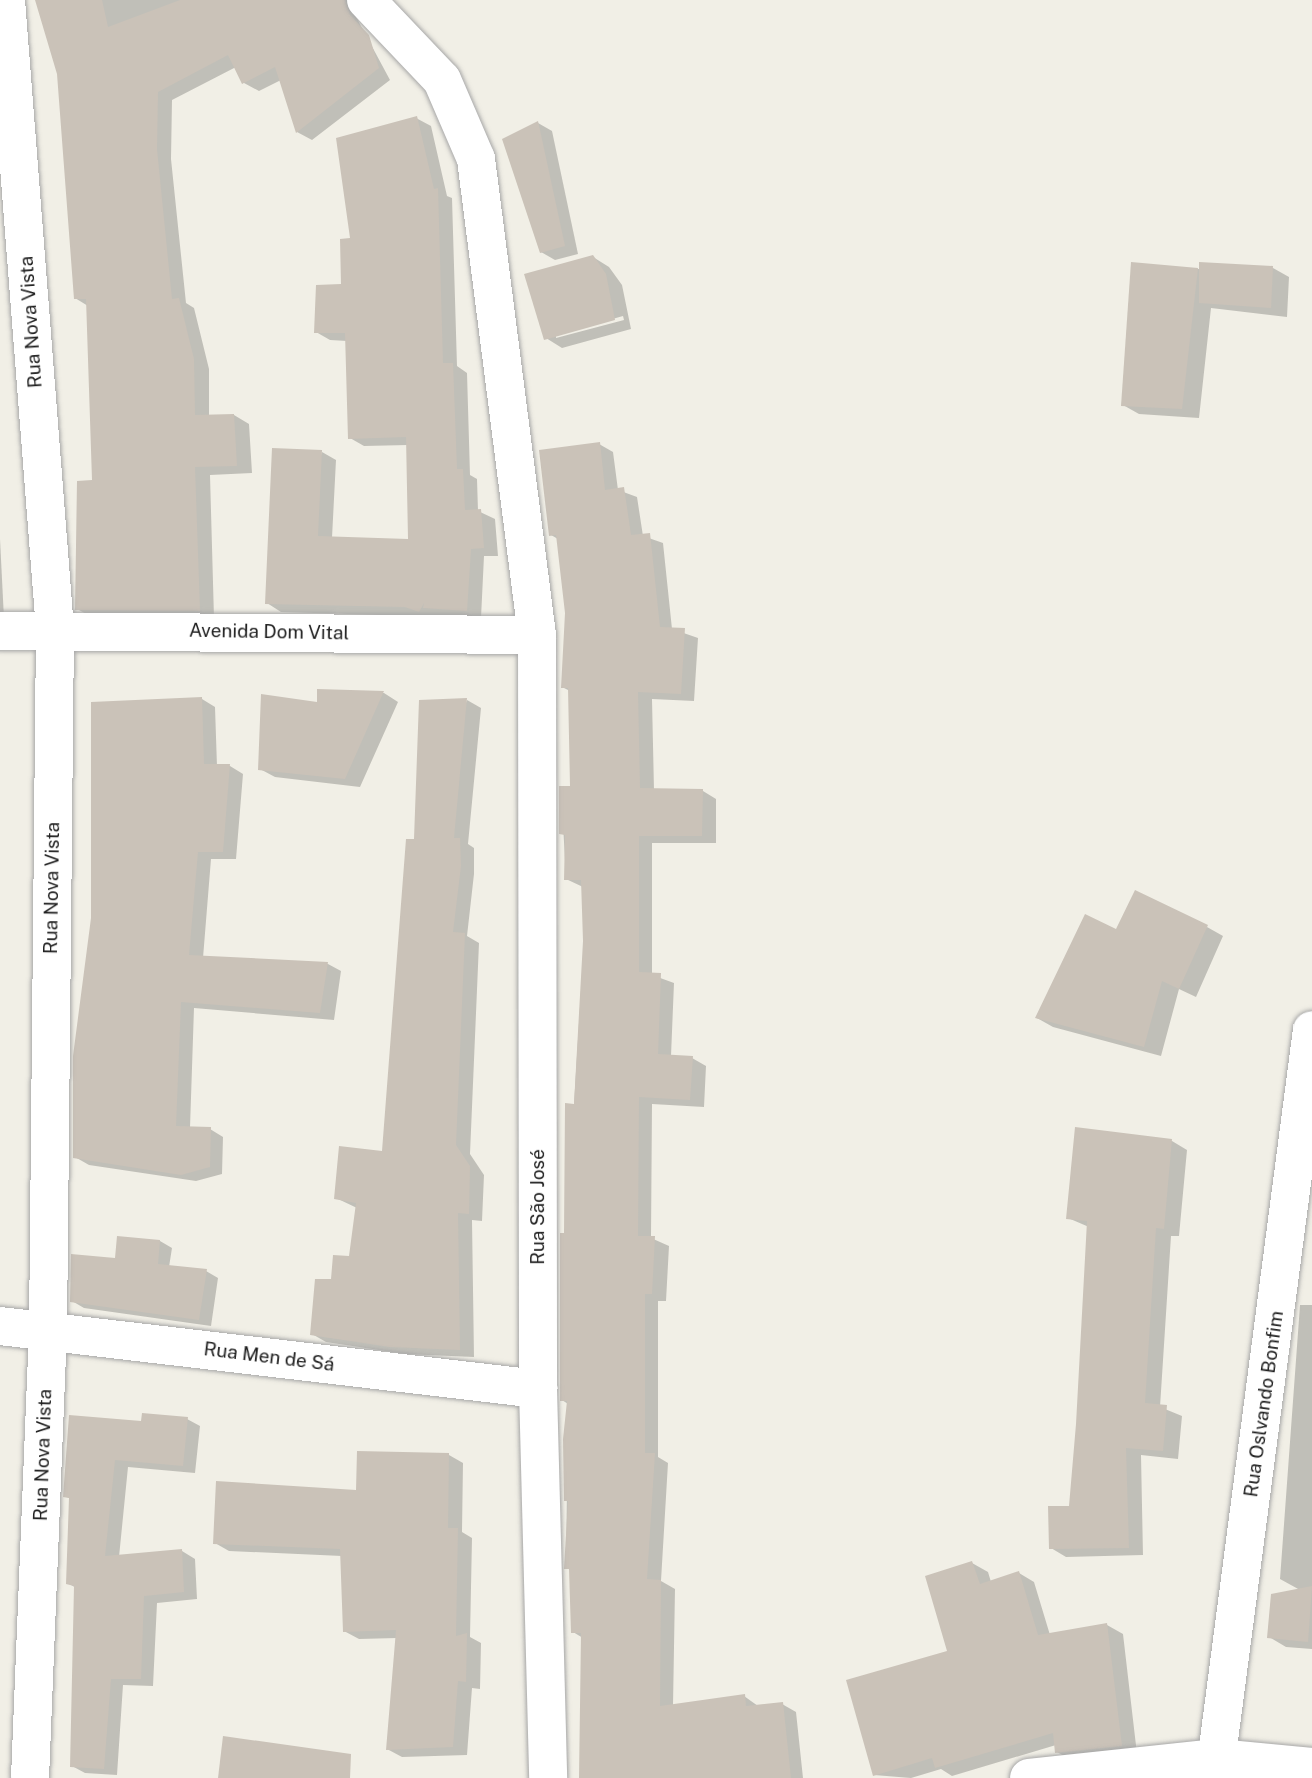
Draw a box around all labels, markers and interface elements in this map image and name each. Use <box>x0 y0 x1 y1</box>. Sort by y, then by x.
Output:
street label: Rua Nova Vista <box>15 255 47 389</box>
street label: Avenida Dom Vital <box>188 619 350 645</box>
street label: Rua Nova Vista <box>39 821 65 955</box>
street label: Rua São José <box>527 1149 549 1265</box>
street label: Rua Oslvando Bonfim <box>1240 1309 1288 1499</box>
street label: Rua Men de Sá <box>202 1338 336 1376</box>
street label: Rua Nova Vista <box>29 1388 57 1522</box>

